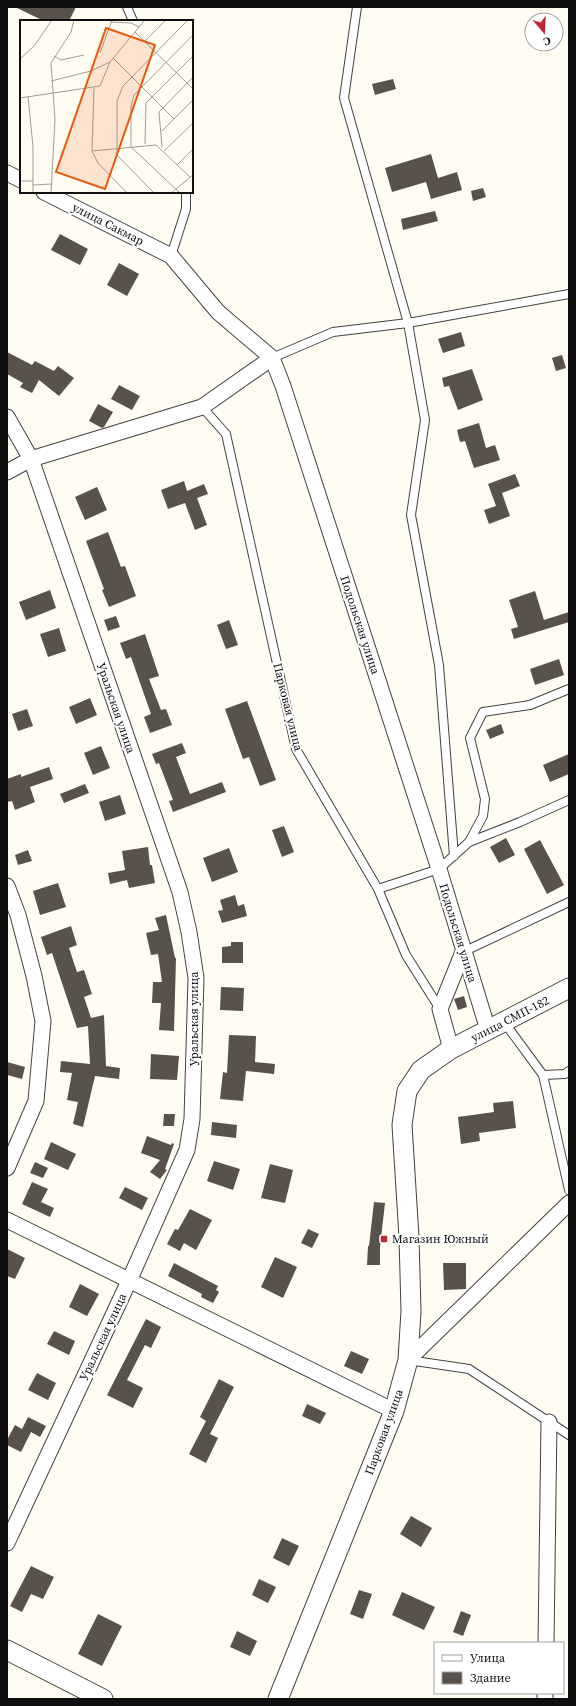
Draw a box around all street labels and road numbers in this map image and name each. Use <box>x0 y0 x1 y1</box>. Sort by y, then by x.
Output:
street label: улица Сакмар <box>69 199 147 249</box>
street label: Подольская улица <box>336 574 384 677</box>
street label: Уральская улица <box>93 661 139 756</box>
street label: Парковая улица <box>269 661 307 754</box>
street label: Подольская улица <box>435 881 481 985</box>
street label: Уральская улица <box>186 971 202 1066</box>
street label: улица СМП-182 <box>468 992 552 1046</box>
street label: Уральская улица <box>76 1290 131 1383</box>
street label: Парковая улица <box>361 1386 407 1477</box>

